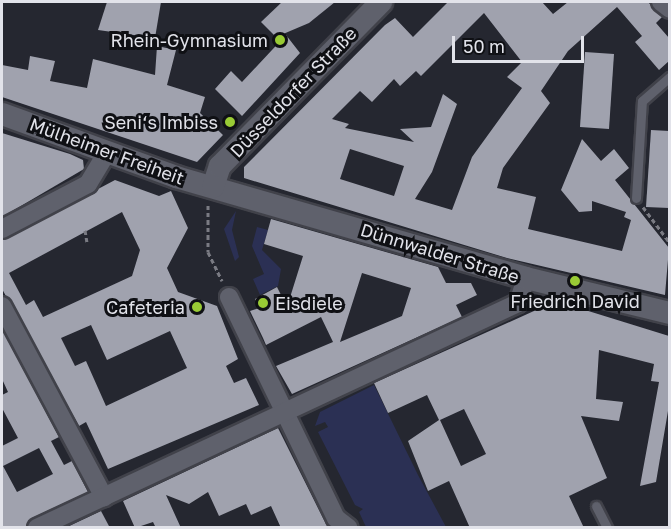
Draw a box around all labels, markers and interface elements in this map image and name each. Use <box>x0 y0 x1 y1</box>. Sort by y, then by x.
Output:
street label: Düsseldorfer Straße <box>225 22 361 162</box>
scale bar <box>455 24 587 62</box>
place label: Rhein-Gymnasium <box>110 29 268 51</box>
marker: Rhein-Gymnasium <box>273 33 287 47</box>
text: 50 m <box>463 35 505 57</box>
place label: Seni‘s Imbiss <box>104 111 218 133</box>
street label: Mülheimer Freiheit <box>27 113 187 189</box>
marker: Seni‘s Imbiss <box>223 115 237 129</box>
street label: Dünnwalder Straße <box>358 219 522 287</box>
marker: Friedrich David <box>568 274 582 288</box>
place label: Friedrich David <box>510 290 640 312</box>
place label: Eisdiele <box>275 292 343 314</box>
place label: Cafeteria <box>106 296 185 318</box>
marker: Eisdiele <box>256 296 270 310</box>
marker: Cafeteria <box>190 300 204 314</box>

